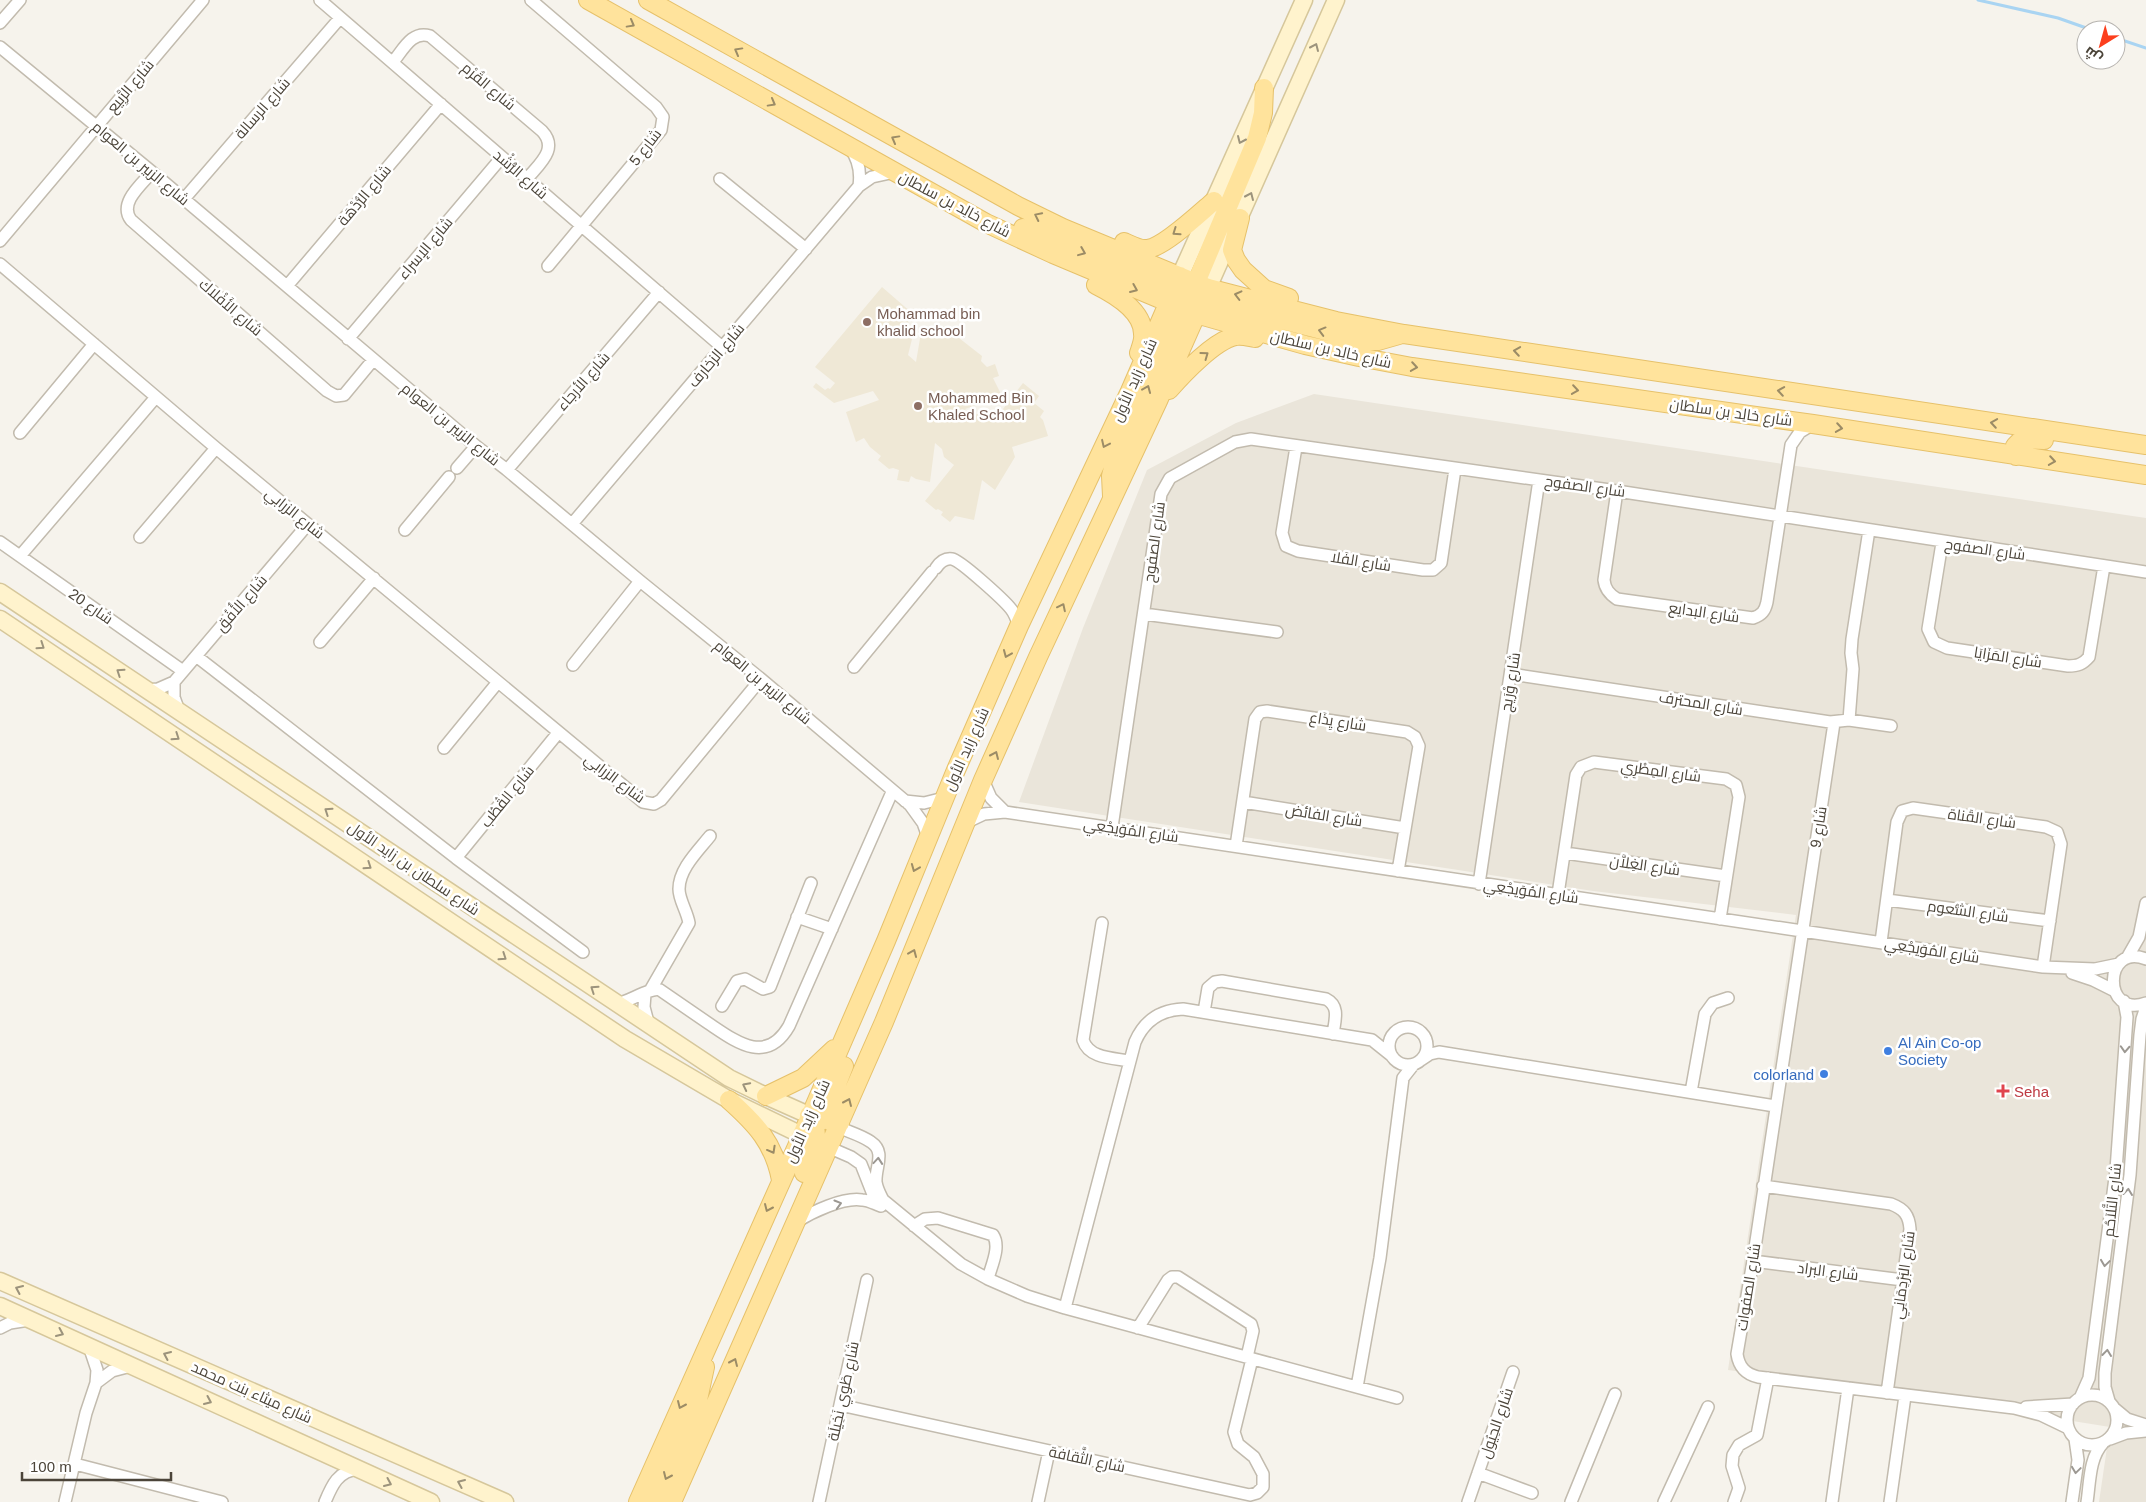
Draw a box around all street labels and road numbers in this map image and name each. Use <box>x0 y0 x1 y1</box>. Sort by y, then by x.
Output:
street label: شارع الرَّبِيع <box>103 56 159 118</box>
street label: شارع القُرْم <box>457 58 520 116</box>
street label: شارع الرسالة <box>231 74 295 144</box>
street label: شارع الزبير بن العوام <box>87 117 193 211</box>
street label: شارع 5 <box>626 125 667 170</box>
street label: شارع الرُّشْد <box>488 144 553 204</box>
street label: شارع الرُّدْهَة <box>334 161 397 231</box>
street label: شارع خالِد بن سلطان <box>895 167 1014 243</box>
street label: شارع الإسراء <box>394 214 458 284</box>
street label: شارع الأَفْلاك <box>194 275 266 341</box>
street label: شارع الزخارف <box>684 320 750 392</box>
street label: شارع خالِد بن سلطان <box>1268 327 1393 374</box>
street label: شارع زايد الأول <box>1108 336 1163 425</box>
street label: شارع الأرجاء <box>553 348 615 416</box>
street label: شارع الزبير بن العوام <box>397 379 504 471</box>
street label: شارع خالِد بن سلطان <box>1668 395 1793 432</box>
street label: شارع الصفوح <box>1543 472 1626 503</box>
street label: شارع الزرابي <box>259 484 328 545</box>
street label: شارع الصفوح <box>1140 501 1171 584</box>
street label: شارع الصفوح <box>1943 535 2026 566</box>
street label: شارع الفَلا <box>1329 548 1392 577</box>
street label: شارع الأُفُق <box>210 570 272 637</box>
street label: شارع 20 <box>64 585 116 630</box>
street label: شارع البدايع <box>1667 599 1740 628</box>
street label: شارع الزبير بن العوام <box>709 636 815 730</box>
street label: شارع المَزَايَا <box>1972 643 2043 674</box>
street label: شارع وْرَيج <box>1497 651 1526 713</box>
street label: شارع المحترف <box>1657 688 1744 721</box>
street label: شارع زايد الأول <box>940 705 995 794</box>
street label: شارع يِذَاع <box>1308 708 1368 737</box>
street label: شارع الزرابي <box>579 750 649 809</box>
street label: شارع المِطْرِي <box>1619 757 1702 789</box>
street label: شارع القُطُب <box>477 761 539 832</box>
street label: شارع الفائض <box>1284 801 1364 832</box>
street label: شارع 9 <box>1806 805 1833 849</box>
street label: شارع القَناة <box>1946 805 2017 834</box>
street label: شارع المُوَيجْعِي <box>1082 815 1180 849</box>
street label: شارع سلطان بن زايد الأول <box>343 818 483 921</box>
street label: شارع الغِلاَّن <box>1608 852 1681 881</box>
street label: شارع المُوَيجْعِي <box>1482 876 1580 910</box>
street label: شارع الشُّعوم <box>1926 897 2010 928</box>
street label: شارع المُوَيجْعِي <box>1883 934 1981 970</box>
street label: شارع زايد الأول <box>781 1077 836 1166</box>
street label: شارع التَّلاَحُم <box>2099 1162 2127 1238</box>
street label: شارع البَرْدِمَانِي <box>1888 1230 1922 1321</box>
street label: شارع الصفوات <box>1733 1242 1766 1332</box>
street label: شارع البراد <box>1796 1259 1860 1286</box>
street label: شارع طَوِي نَخِيلَة <box>824 1340 866 1443</box>
street label: شارع ميثاء بنت محمد <box>188 1358 315 1429</box>
street label: شارع الحِيُول <box>1476 1385 1519 1461</box>
street label: شارع الثَّقافة <box>1047 1440 1127 1478</box>

